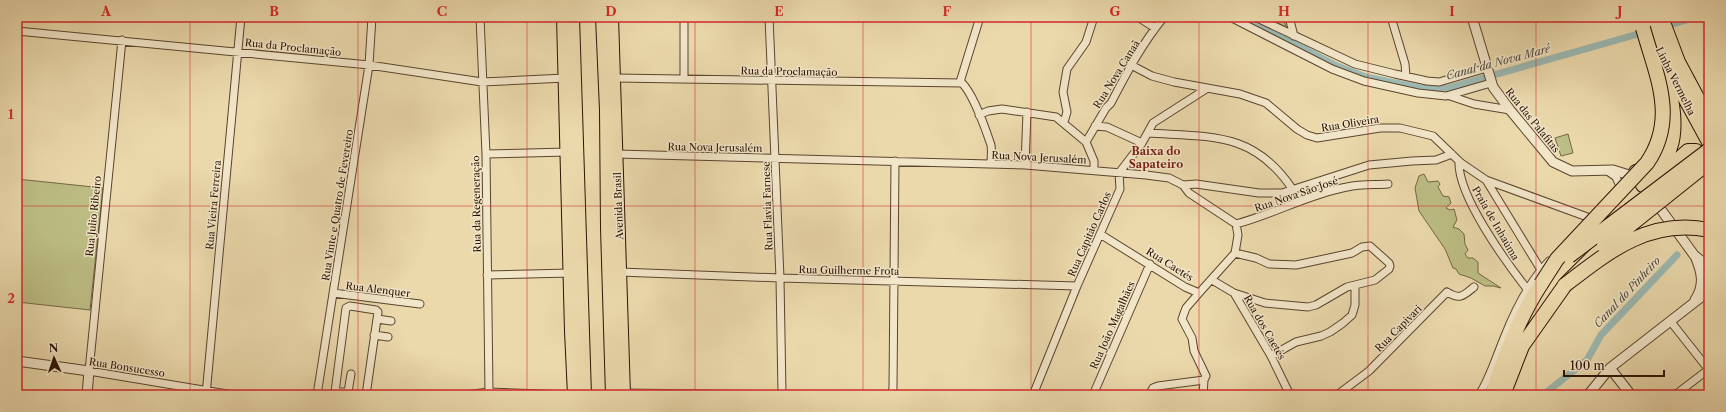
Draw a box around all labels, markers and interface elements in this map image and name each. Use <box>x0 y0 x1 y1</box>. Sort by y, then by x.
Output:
text: A <box>100 3 112 19</box>
text: B <box>269 3 279 19</box>
text: C <box>437 3 447 19</box>
text: D <box>605 3 617 19</box>
text: E <box>774 3 784 19</box>
text: F <box>943 3 952 19</box>
text: G <box>1109 3 1121 19</box>
text: H <box>1278 3 1290 19</box>
text: I <box>1449 3 1455 19</box>
text: J <box>1615 3 1623 19</box>
street label: Rua da Proclamação <box>244 36 342 59</box>
street label: Rua Nova Canaã <box>1090 37 1143 111</box>
water label: Canal da Nova Maré <box>1444 41 1552 83</box>
street label: Linha Vermelha <box>1653 45 1699 118</box>
street label: Rua da Proclamação <box>740 64 838 79</box>
street label: Rua das Palafitas <box>1503 85 1563 155</box>
text: 1 <box>8 106 14 122</box>
street label: Rua Oliveira <box>1320 112 1381 135</box>
street label: Rua Vinte e Quatro de Fevereiro <box>319 128 356 282</box>
street label: Rua Nova Jerusalém <box>667 140 763 155</box>
district label: Baixa do Sapateiro <box>1129 144 1183 171</box>
street label: Rua Nova Jerusalém <box>991 149 1087 167</box>
street label: Rua da Regeneração <box>469 155 484 253</box>
street label: Rua Vieira Ferreira <box>203 159 224 250</box>
street label: Rua Flavia Farnese <box>759 161 776 251</box>
street label: Avenida Brasil <box>611 172 626 241</box>
street label: Rua Nova São José <box>1253 174 1340 215</box>
street label: Rua Julio Ribeiro <box>83 175 104 257</box>
street label: Praia de Inhaúma <box>1469 184 1522 263</box>
street label: Rua Capitão Carlos <box>1065 190 1114 279</box>
street label: Rua Caetés <box>1144 245 1196 284</box>
water label: Canal do Pinheiro <box>1591 254 1663 330</box>
street label: Rua Guilherme Frota <box>799 263 900 278</box>
street label: Rua Alenquer <box>345 279 412 300</box>
street label: Rua João Magalhães <box>1087 279 1138 371</box>
text: 2 <box>7 290 15 306</box>
street label: Rua dos Caetés <box>1241 293 1288 362</box>
street label: Rua Capivari <box>1372 302 1425 355</box>
north arrow <box>34 338 74 378</box>
text: N <box>48 341 59 355</box>
scale bar <box>1564 352 1664 378</box>
street label: Rua Bonsucesso <box>88 355 166 380</box>
text: 100 m <box>1570 358 1605 373</box>

